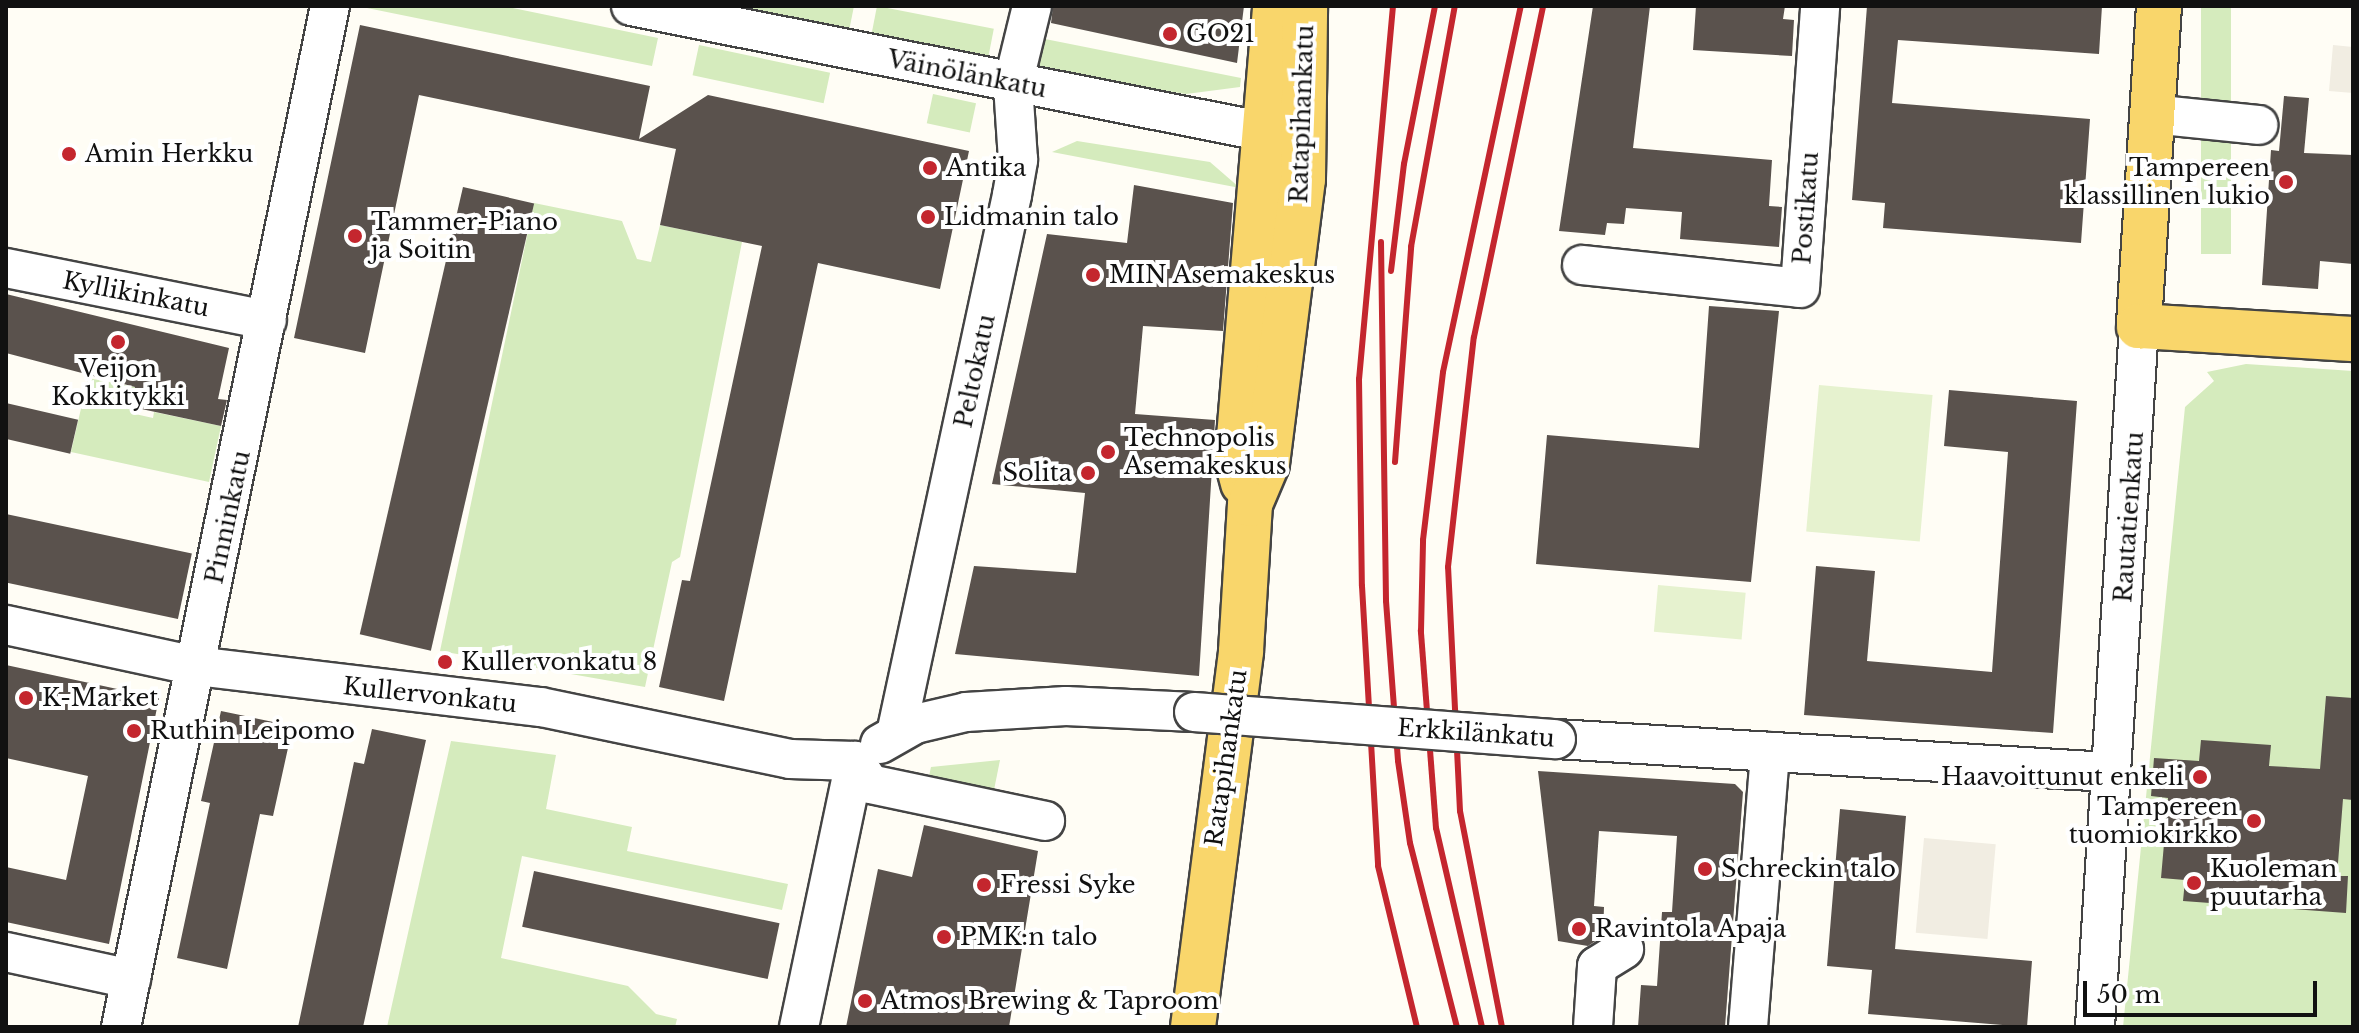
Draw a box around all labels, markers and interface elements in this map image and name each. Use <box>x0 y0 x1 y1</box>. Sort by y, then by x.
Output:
place label: GO21 <box>1186 20 1255 48</box>
street label: Ratapihankatu <box>1284 24 1320 204</box>
marker: GO21 <box>1161 25 1179 43</box>
street label: Väinölänkatu <box>885 44 1049 104</box>
place label: Amin Herkku <box>85 140 253 168</box>
marker: Amin Herkku <box>60 145 78 163</box>
street label: Postikatu <box>1788 151 1824 265</box>
place label: Antika <box>946 154 1026 182</box>
place label: Tampereen klassillinen lukio <box>2064 154 2270 210</box>
marker: Antika <box>921 159 939 177</box>
marker: Tampereen klassillinen lukio <box>2277 173 2295 191</box>
place label: Lidmanin talo <box>944 203 1119 231</box>
place label: Tammer-Piano ja Soitin <box>371 208 558 264</box>
marker: Lidmanin talo <box>919 208 937 226</box>
marker: Tammer-Piano ja Soitin <box>346 227 364 245</box>
place label: MIN Asemakeskus <box>1109 261 1336 289</box>
street label: Kyllikinkatu <box>60 266 212 322</box>
marker: MIN Asemakeskus <box>1084 266 1102 284</box>
street label: Peltokatu <box>949 312 1001 430</box>
marker: Veijon Kokkitykki <box>109 333 127 351</box>
place label: Veijon Kokkitykki <box>51 355 185 411</box>
place label: Technopolis Asemakeskus <box>1124 424 1287 480</box>
street label: Rautatienkatu <box>2109 430 2149 604</box>
marker: Technopolis Asemakeskus <box>1099 443 1117 461</box>
street label: Pinninkatu <box>200 448 256 586</box>
place label: Solita <box>1002 459 1072 487</box>
marker: Solita <box>1079 464 1097 482</box>
place label: Kullervonkatu 8 <box>461 648 657 676</box>
marker: Kullervonkatu 8 <box>436 653 454 671</box>
street label: Ratapihankatu <box>1199 668 1253 848</box>
street label: Kullervonkatu <box>342 672 518 718</box>
place label: K-Market <box>42 684 158 712</box>
marker: K-Market <box>17 689 35 707</box>
street label: Erkkilänkatu <box>1396 713 1556 753</box>
place label: Ruthin Leipomo <box>150 717 355 745</box>
marker: Ruthin Leipomo <box>125 722 143 740</box>
place label: Haavoittunut enkeli <box>1941 763 2184 791</box>
marker: Haavoittunut enkeli <box>2191 768 2209 786</box>
place label: Tampereen tuomiokirkko <box>2069 793 2238 849</box>
marker: Tampereen tuomiokirkko <box>2245 812 2263 830</box>
place label: Schreckin talo <box>1721 855 1896 883</box>
place label: Kuoleman puutarha <box>2210 855 2337 911</box>
marker: Schreckin talo <box>1696 860 1714 878</box>
place label: Fressi Syke <box>1000 871 1136 899</box>
marker: Kuoleman puutarha <box>2185 874 2203 892</box>
marker: Fressi Syke <box>975 876 993 894</box>
place label: Ravintola Apaja <box>1595 915 1788 943</box>
marker: Ravintola Apaja <box>1570 920 1588 938</box>
place label: PMK:n talo <box>960 923 1097 951</box>
marker: PMK:n talo <box>935 928 953 946</box>
scale bar <box>2087 965 2321 1015</box>
text: 50 m <box>2097 980 2160 1009</box>
place label: Atmos Brewing & Taproom <box>881 987 1220 1015</box>
marker: Atmos Brewing & Taproom <box>856 992 874 1010</box>

